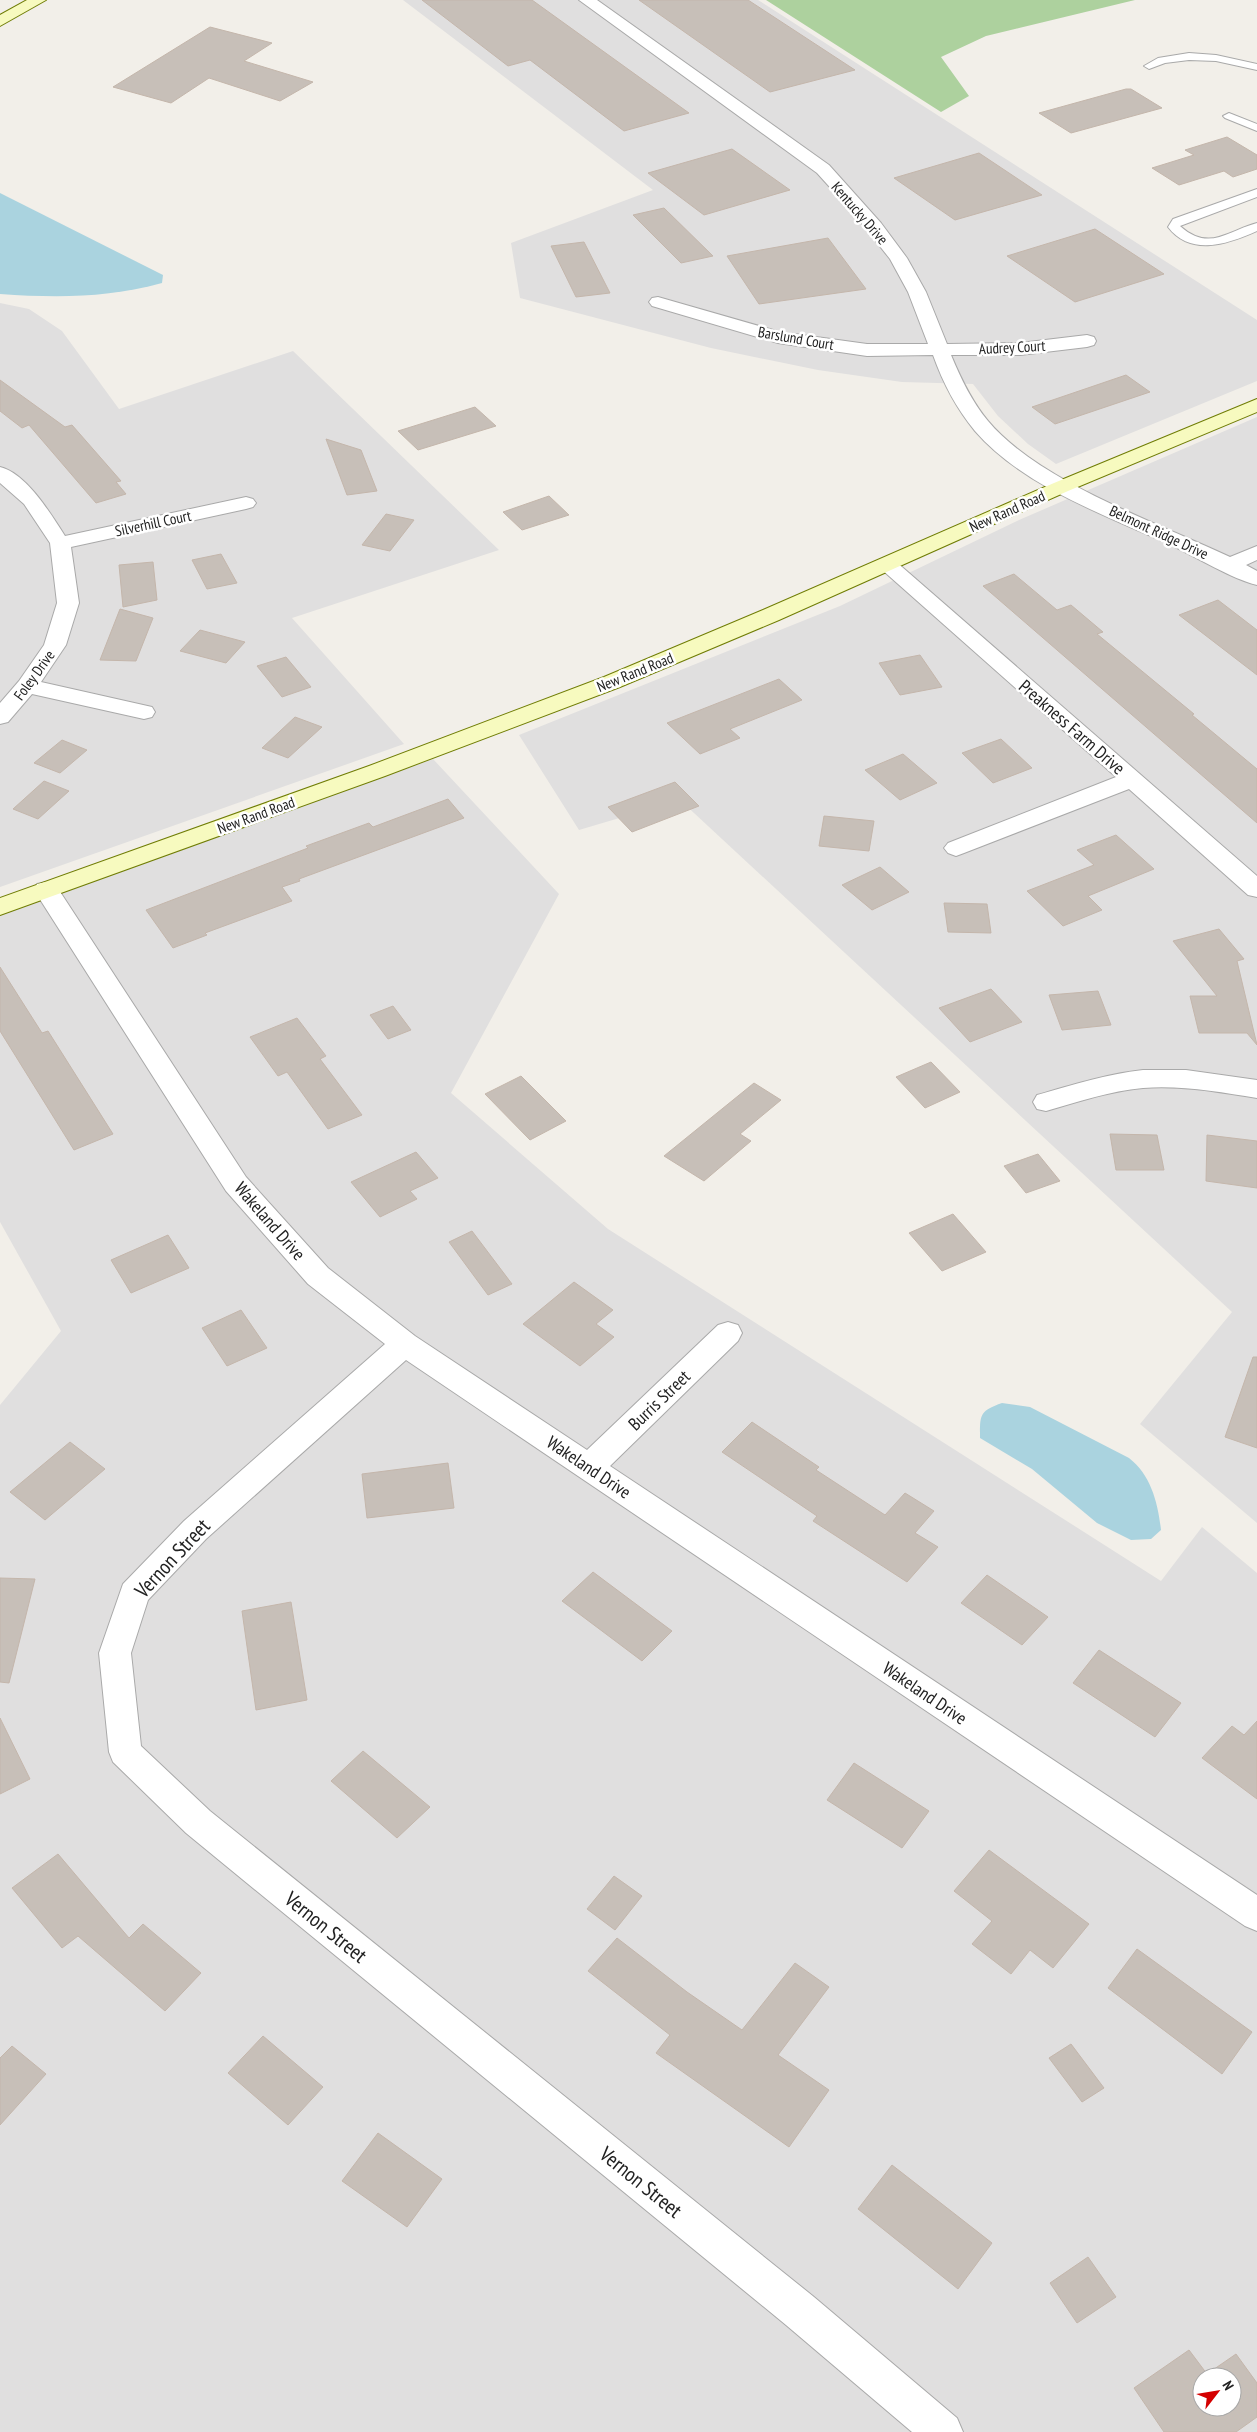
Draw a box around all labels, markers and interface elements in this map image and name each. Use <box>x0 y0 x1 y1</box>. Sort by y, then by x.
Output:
street label: Kentucky Drive <box>828 178 892 248</box>
street label: Barslund Court <box>757 322 835 354</box>
street label: Audrey Court <box>978 336 1046 358</box>
street label: New Rand Road <box>966 486 1048 536</box>
street label: Belmont Ridge Drive <box>1107 501 1211 563</box>
street label: Silverhill Court <box>113 506 193 540</box>
street label: Foley Drive <box>9 646 59 704</box>
street label: New Rand Road <box>594 648 676 696</box>
street label: Preakness Farm Drive <box>1014 675 1130 779</box>
street label: New Rand Road <box>215 792 297 838</box>
street label: Wakeland Drive <box>230 1177 310 1265</box>
street label: Burris Street <box>623 1365 695 1435</box>
street label: Wakeland Drive <box>543 1430 635 1504</box>
street label: Vernon Street <box>128 1513 216 1604</box>
street label: Wakeland Drive <box>879 1656 971 1730</box>
street label: Vernon Street <box>278 1885 373 1969</box>
street label: Vernon Street <box>593 2140 688 2224</box>
north arrow <box>1192 2367 1242 2417</box>
text: N <box>1218 2377 1238 2393</box>

